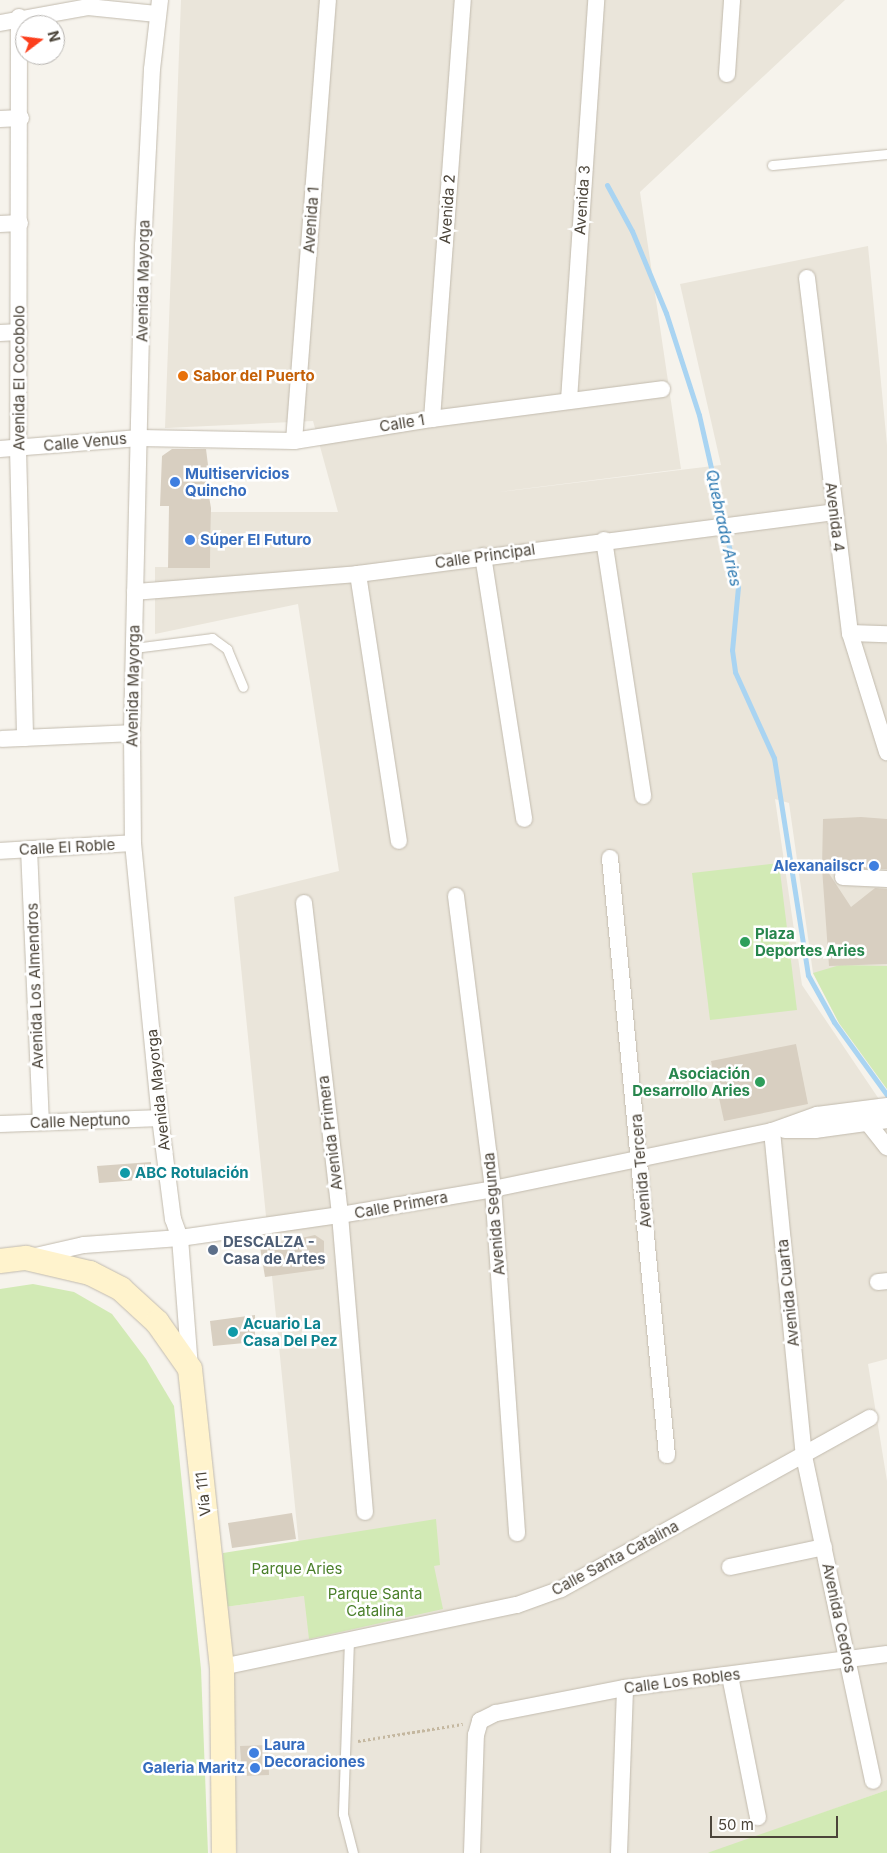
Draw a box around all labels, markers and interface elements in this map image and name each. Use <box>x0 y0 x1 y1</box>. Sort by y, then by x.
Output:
north arrow <box>15 15 65 65</box>
text: N <box>44 29 64 44</box>
street label: Avenida 3 <box>571 165 593 235</box>
street label: Avenida 2 <box>436 174 458 244</box>
street label: Avenida 1 <box>300 186 322 254</box>
street label: Avenida Mayorga <box>133 220 153 342</box>
street label: Avenida El Cocobolo <box>10 305 28 451</box>
place label: Sabor del Puerto <box>193 367 315 385</box>
marker: Sabor del Puerto <box>177 370 189 382</box>
street label: Calle 1 <box>378 411 426 435</box>
street label: Calle Venus <box>43 429 127 455</box>
place label: Multiservicios Quincho <box>185 464 289 499</box>
water label: Quebrada Aries <box>702 468 746 588</box>
marker: Multiservicios Quincho <box>169 476 181 488</box>
street label: Avenida 4 <box>822 481 848 553</box>
place label: Súper El Futuro <box>200 531 311 549</box>
marker: Súper El Futuro <box>184 534 196 546</box>
street label: Calle Principal <box>434 540 536 572</box>
street label: Avenida Mayorga <box>123 625 143 747</box>
street label: Calle El Roble <box>18 835 116 859</box>
place label: Alexanailscr <box>773 857 864 875</box>
marker: Alexanailscr <box>868 860 880 872</box>
street label: Avenida Los Almendros <box>23 903 47 1069</box>
place label: Plaza Deportes Aries <box>755 924 865 959</box>
marker: Plaza Deportes Aries <box>739 936 751 948</box>
street label: Avenida Mayorga <box>143 1028 173 1152</box>
place label: Asociación Desarrollo Aries <box>632 1064 750 1099</box>
street label: Avenida Primera <box>314 1075 346 1191</box>
marker: Asociación Desarrollo Aries <box>754 1076 766 1088</box>
street label: Calle Neptuno <box>29 1110 131 1132</box>
street label: Avenida Tercera <box>627 1113 655 1229</box>
street label: Avenida Segunda <box>480 1152 508 1276</box>
place label: ABC Rotulación <box>135 1164 249 1182</box>
marker: ABC Rotulación <box>119 1167 131 1179</box>
street label: Calle Primera <box>353 1188 449 1222</box>
place label: DESCALZA - Casa de Artes <box>223 1232 326 1267</box>
street label: Avenida Cuarta <box>773 1238 803 1348</box>
marker: DESCALZA - Casa de Artes <box>207 1244 219 1256</box>
place label: Acuario La Casa Del Pez <box>243 1314 338 1349</box>
marker: Acuario La Casa Del Pez <box>227 1326 239 1338</box>
street label: Vía 111 <box>192 1471 214 1517</box>
street label: Calle Santa Catalina <box>548 1517 682 1599</box>
park label: Parque Aries <box>252 1560 342 1578</box>
street label: Avenida Cedros <box>819 1561 859 1675</box>
park label: Parque Santa Catalina <box>328 1584 422 1619</box>
street label: Calle Los Robles <box>623 1665 741 1697</box>
place label: Laura Decoraciones <box>264 1735 365 1770</box>
marker: Laura Decoraciones <box>248 1747 260 1759</box>
place label: Galeria Maritz <box>142 1759 245 1777</box>
marker: Galeria Maritz <box>249 1762 261 1774</box>
scale bar <box>712 1806 840 1838</box>
text: 50 m <box>718 1815 754 1834</box>

